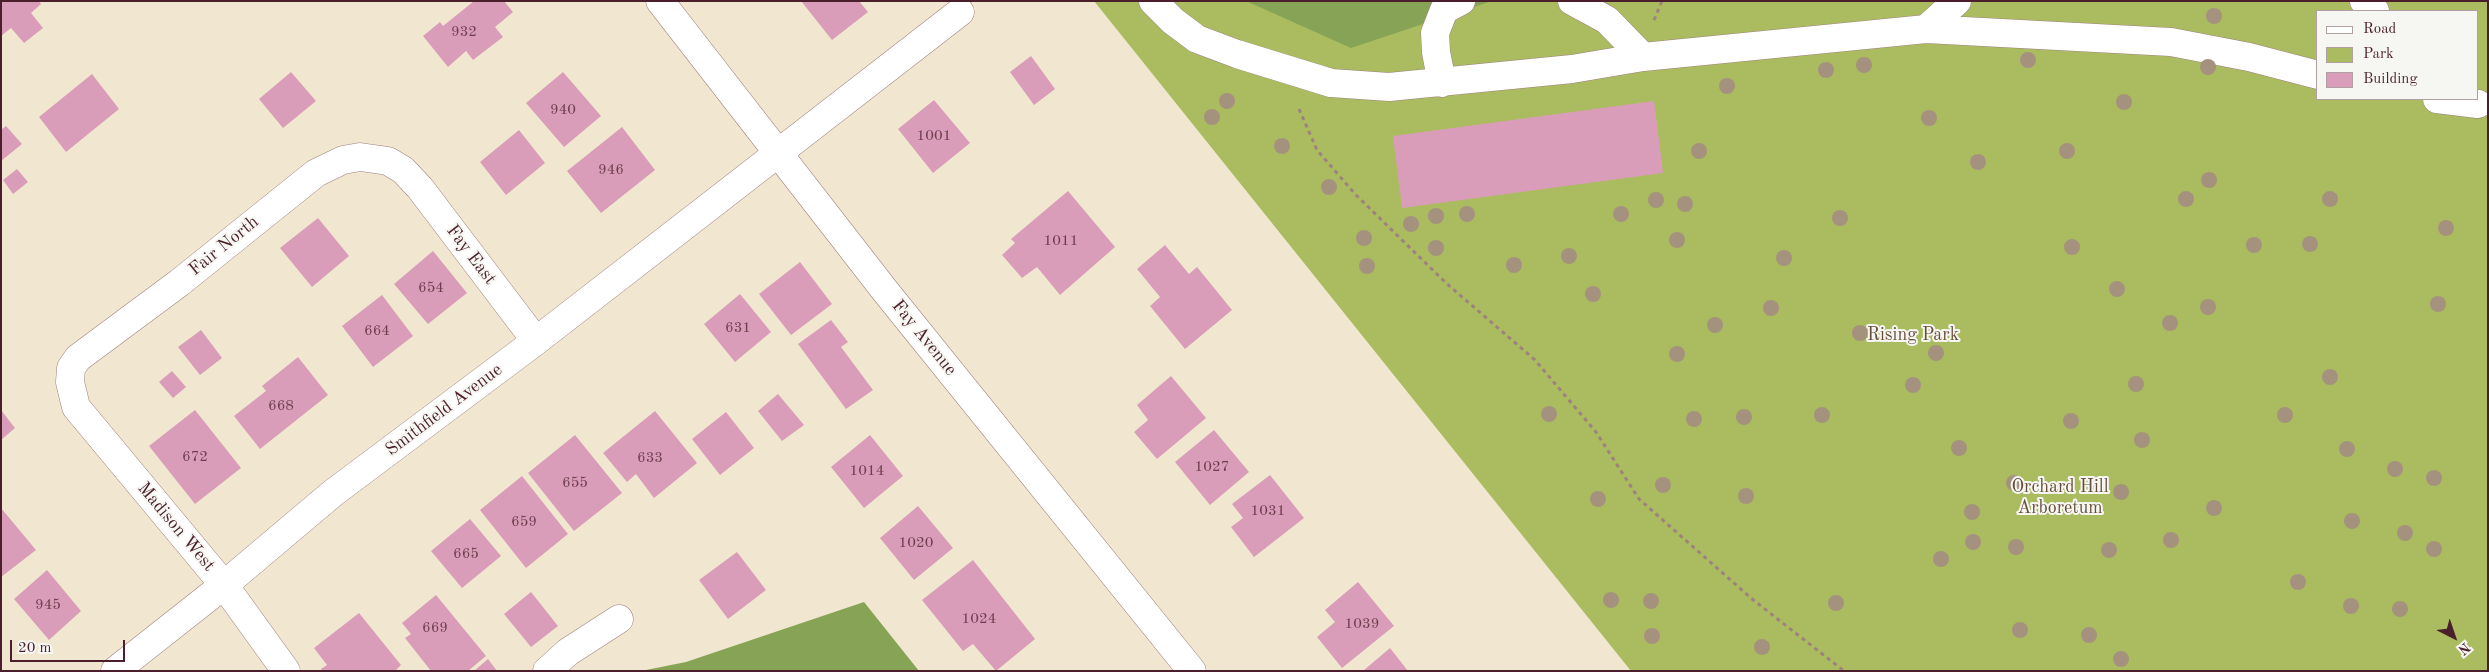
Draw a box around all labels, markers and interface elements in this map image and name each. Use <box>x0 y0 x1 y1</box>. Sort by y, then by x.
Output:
legend <box>2316 10 2479 100</box>
text: Road <box>2363 22 2396 37</box>
house number: 932 <box>451 23 477 41</box>
text: Park <box>2363 47 2394 62</box>
text: Building <box>2363 72 2418 87</box>
house number: 940 <box>550 101 576 119</box>
house number: 1001 <box>917 127 951 145</box>
house number: 946 <box>598 161 624 179</box>
street label: Fair North <box>185 211 263 281</box>
street label: Fay East <box>441 221 501 289</box>
house number: 1011 <box>1044 232 1078 250</box>
house number: 654 <box>418 279 444 297</box>
street label: Fay Avenue <box>887 296 961 380</box>
house number: 631 <box>725 319 751 337</box>
house number: 664 <box>364 322 390 340</box>
park label: Rising Park <box>1867 324 1959 346</box>
street label: Smithfield Avenue <box>381 359 507 461</box>
house number: 668 <box>268 397 294 415</box>
house number: 672 <box>182 448 208 466</box>
house number: 633 <box>637 449 663 467</box>
house number: 1027 <box>1195 458 1229 476</box>
house number: 1014 <box>850 462 884 480</box>
house number: 655 <box>562 474 588 492</box>
park label: Orchard Hill Arboretum <box>2011 476 2109 518</box>
street label: Madison West <box>132 478 220 576</box>
house number: 1031 <box>1251 502 1285 520</box>
house number: 659 <box>511 513 537 531</box>
house number: 1020 <box>899 534 933 552</box>
house number: 665 <box>453 545 479 563</box>
house number: 945 <box>35 596 61 614</box>
house number: 1024 <box>962 610 996 628</box>
north arrow <box>2429 612 2479 662</box>
house number: 1039 <box>1345 615 1379 633</box>
house number: 669 <box>422 619 448 637</box>
scale bar <box>12 630 128 662</box>
text: N <box>2455 640 2472 657</box>
text: 20 m <box>18 641 52 656</box>

